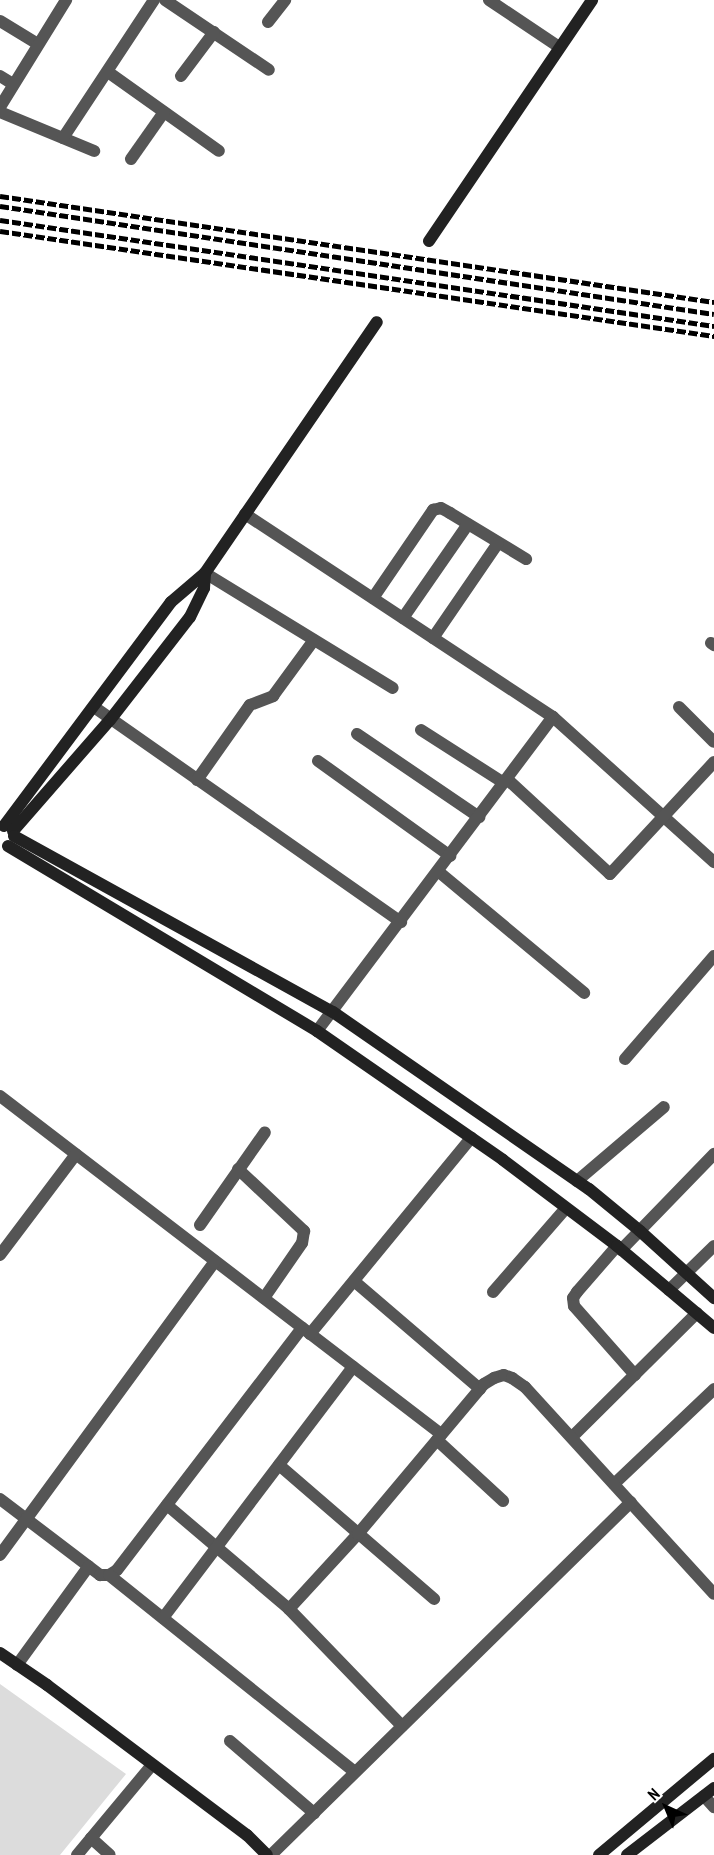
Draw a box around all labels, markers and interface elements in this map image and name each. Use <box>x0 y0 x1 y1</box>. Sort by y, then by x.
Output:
north arrow <box>636 1777 696 1837</box>
text: N <box>643 1784 664 1804</box>

